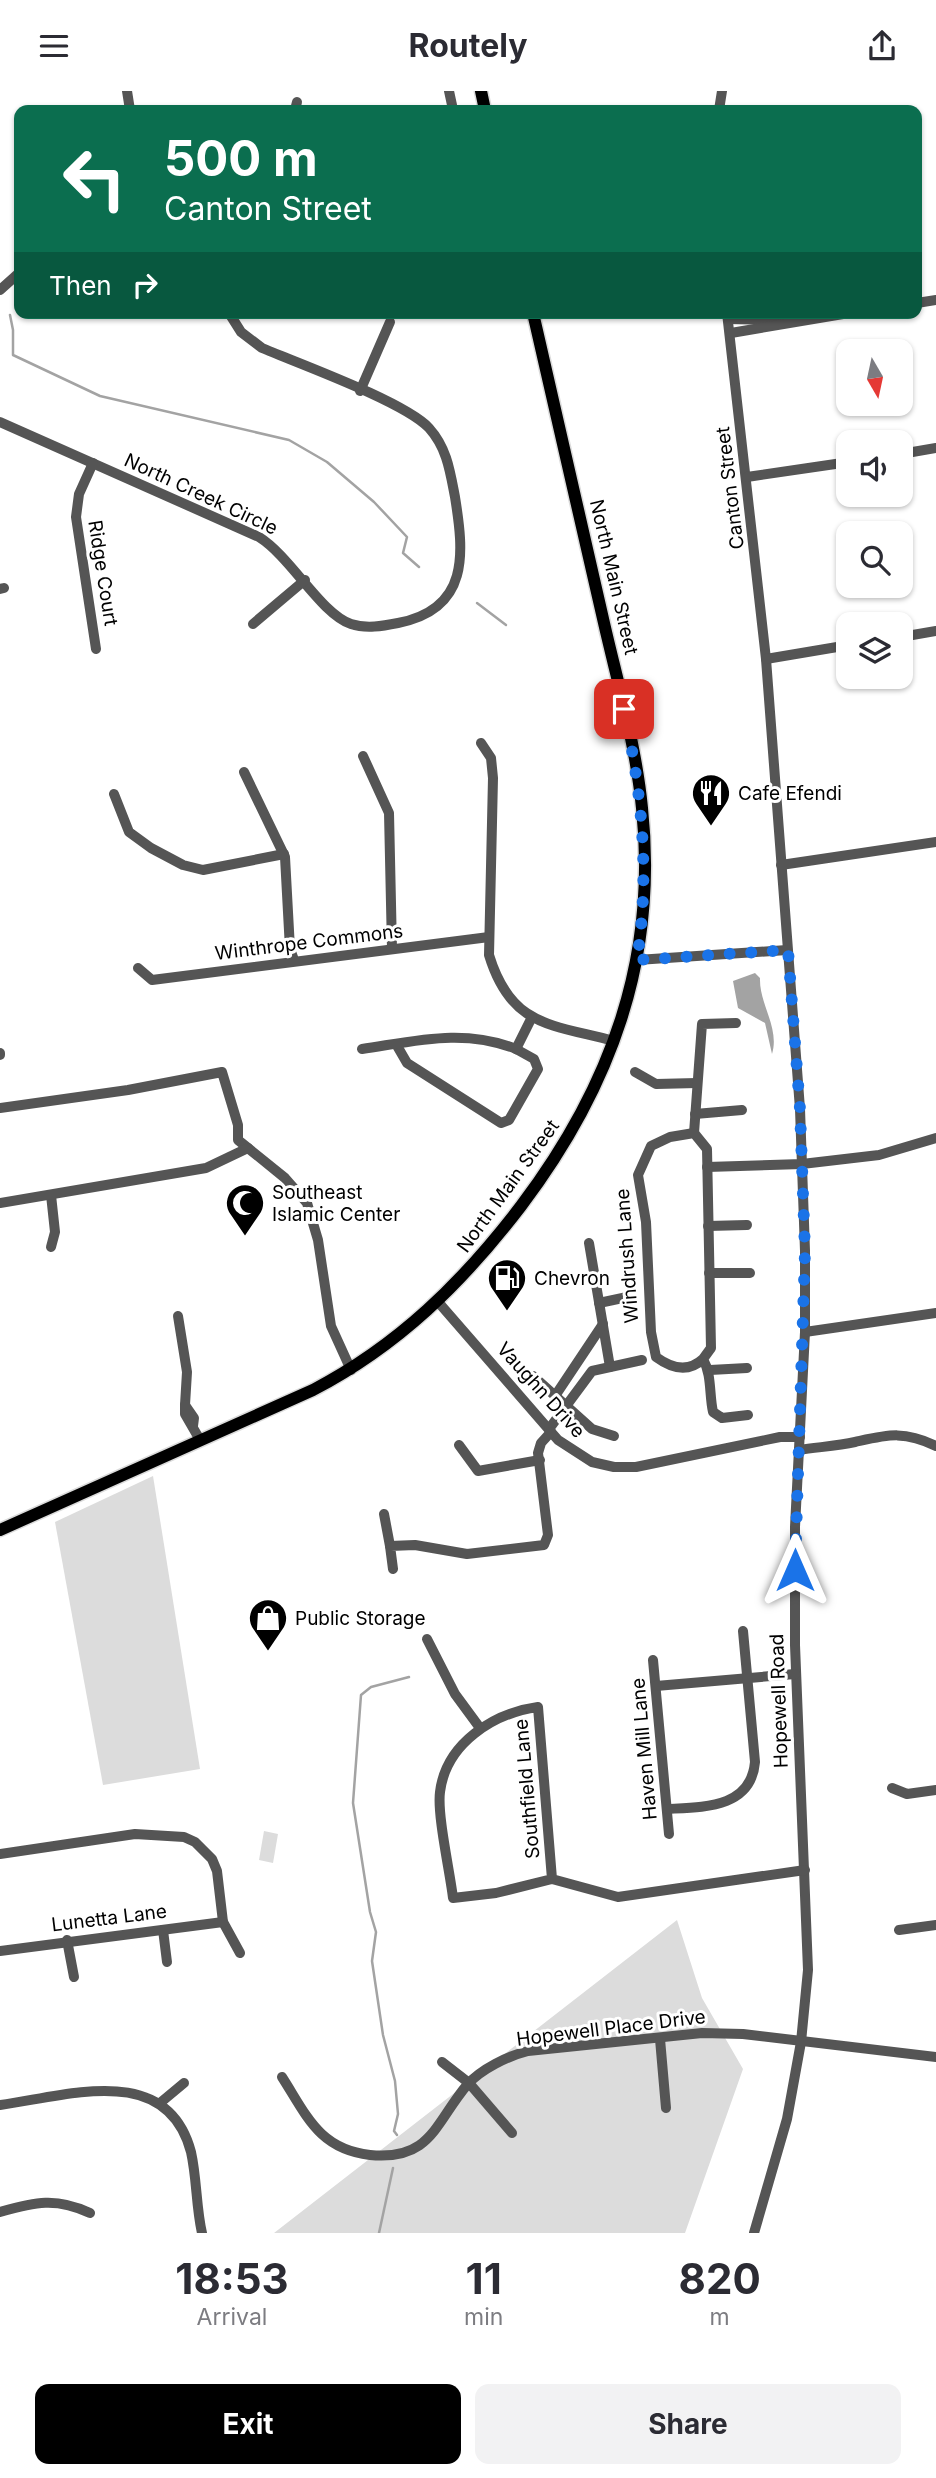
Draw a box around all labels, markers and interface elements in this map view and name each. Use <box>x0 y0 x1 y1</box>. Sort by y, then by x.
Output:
text: Routely <box>409 26 527 65</box>
icon: menu <box>35 27 73 65</box>
icon: share <box>863 27 901 65</box>
text: 500 m <box>164 129 318 188</box>
icon: left <box>49 133 140 224</box>
text: Canton Street <box>164 189 372 228</box>
icon: right <box>126 266 164 304</box>
text: Then <box>49 270 112 301</box>
north arrow <box>836 339 914 417</box>
map controls <box>836 339 913 689</box>
street label: Canton Street <box>711 425 749 551</box>
button: sound <box>836 430 913 507</box>
street label: North Creek Circle <box>121 448 281 540</box>
street label: North Main Street <box>585 497 643 657</box>
street label: Ridge Court <box>83 518 123 628</box>
button: search <box>836 521 913 598</box>
button: layers <box>836 612 913 689</box>
pin <box>594 679 654 739</box>
icon: arrive <box>605 690 643 728</box>
restaurant icon: Cafe Efendi <box>690 772 732 827</box>
place label: Cafe Efendi <box>738 782 842 805</box>
street label: Winthrope Commons <box>214 919 404 965</box>
street label: North Main Street <box>452 1115 564 1257</box>
place label: Southeast Islamic Center <box>272 1181 400 1226</box>
mosque icon: Southeast Islamic Center <box>224 1182 266 1237</box>
street label: Windrush Lane <box>611 1188 643 1324</box>
fuel station icon: Chevron <box>486 1257 528 1312</box>
place label: Chevron <box>534 1267 610 1290</box>
street label: Vaughn Drive <box>492 1337 590 1443</box>
position arrow <box>758 1533 832 1607</box>
shop icon: Public Storage <box>247 1597 289 1652</box>
place label: Public Storage <box>295 1607 426 1630</box>
street label: Hopewell Road <box>765 1633 793 1769</box>
street label: Haven Mill Lane <box>626 1677 662 1821</box>
street label: Southfield Lane <box>509 1718 545 1860</box>
street label: Lunetta Lane <box>50 1900 168 1936</box>
street label: Hopewell Place Drive <box>515 2005 707 2051</box>
text: 18:53 <box>175 2253 289 2304</box>
text: 11 <box>466 2253 502 2304</box>
text: 820 <box>679 2253 761 2304</box>
text: Arrival <box>197 2303 267 2331</box>
text: min <box>464 2303 503 2331</box>
text: m <box>710 2303 730 2331</box>
button: Exit <box>35 2384 461 2464</box>
button: Share <box>475 2384 901 2464</box>

